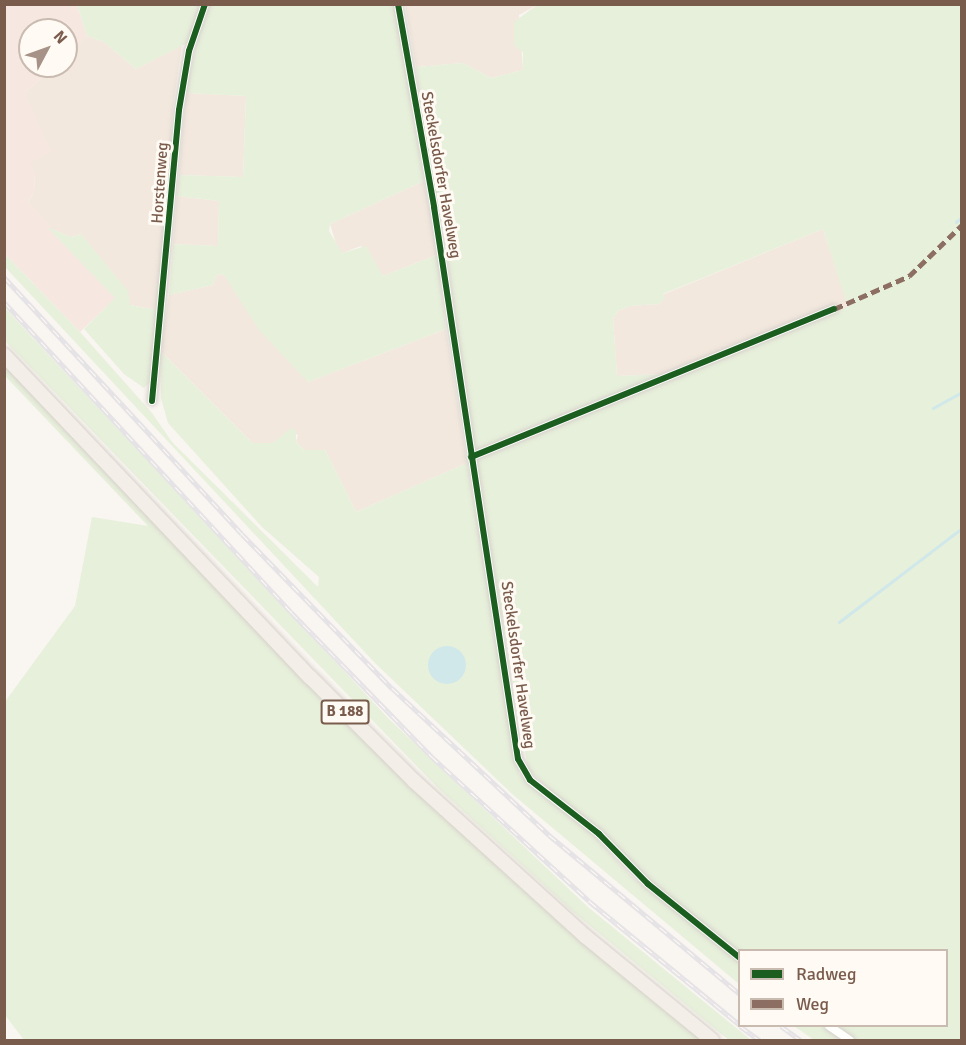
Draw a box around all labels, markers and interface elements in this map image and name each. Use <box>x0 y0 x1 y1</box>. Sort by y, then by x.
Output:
north arrow <box>18 18 78 78</box>
text: N <box>49 27 71 48</box>
street label: Steckelsdorfer Havelweg <box>417 90 465 260</box>
street label: Horstenweg <box>148 142 172 224</box>
street label: Steckelsdorfer Havelweg <box>497 580 539 750</box>
road number: B 188 <box>320 700 370 724</box>
legend <box>738 949 948 1027</box>
text: Radweg <box>796 963 857 985</box>
text: Weg <box>796 993 829 1015</box>

